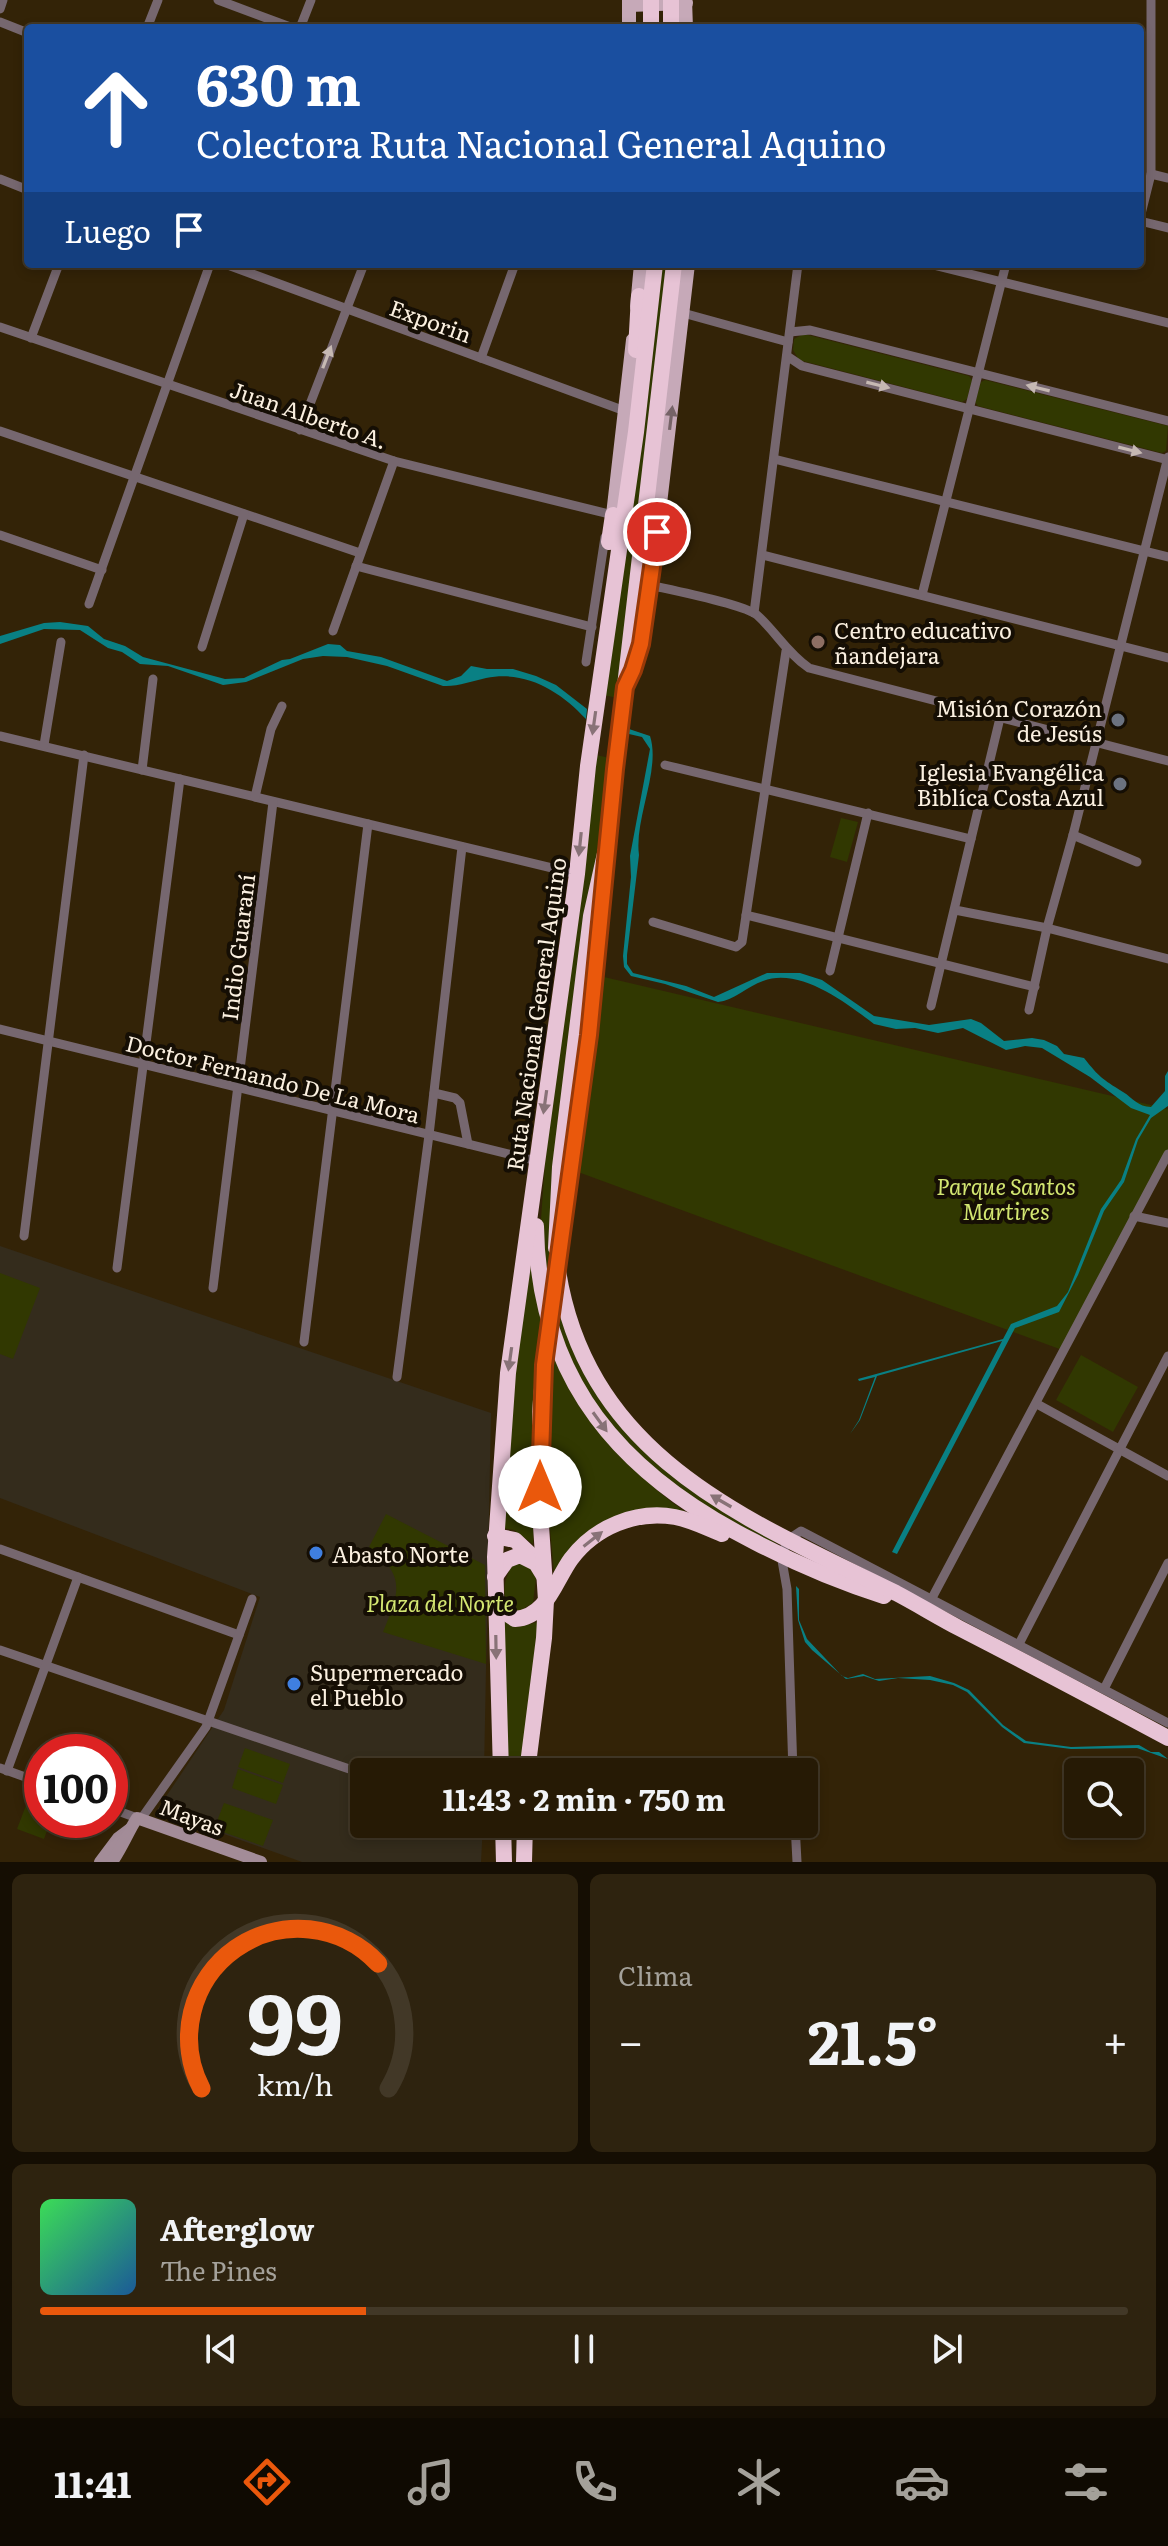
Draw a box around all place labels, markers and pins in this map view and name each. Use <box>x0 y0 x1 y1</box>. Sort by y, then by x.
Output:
pin <box>623 498 691 566</box>
place label: Centro educativo ñandejara <box>834 613 1012 671</box>
marker: Centro educativo ñandejara <box>809 633 827 651</box>
place label: Misión Corazón de Jesús <box>936 691 1102 749</box>
marker: Misión Corazón de Jesús <box>1109 711 1127 729</box>
place label: Iglesia Evangélica Biblíca Costa Azul <box>917 755 1104 813</box>
marker: Iglesia Evangélica Biblíca Costa Azul <box>1111 775 1129 793</box>
place label: Abasto Norte <box>332 1537 469 1570</box>
marker: Abasto Norte <box>307 1544 325 1562</box>
place label: Supermercado el Pueblo <box>310 1655 464 1713</box>
marker: Supermercado el Pueblo <box>285 1675 303 1693</box>

